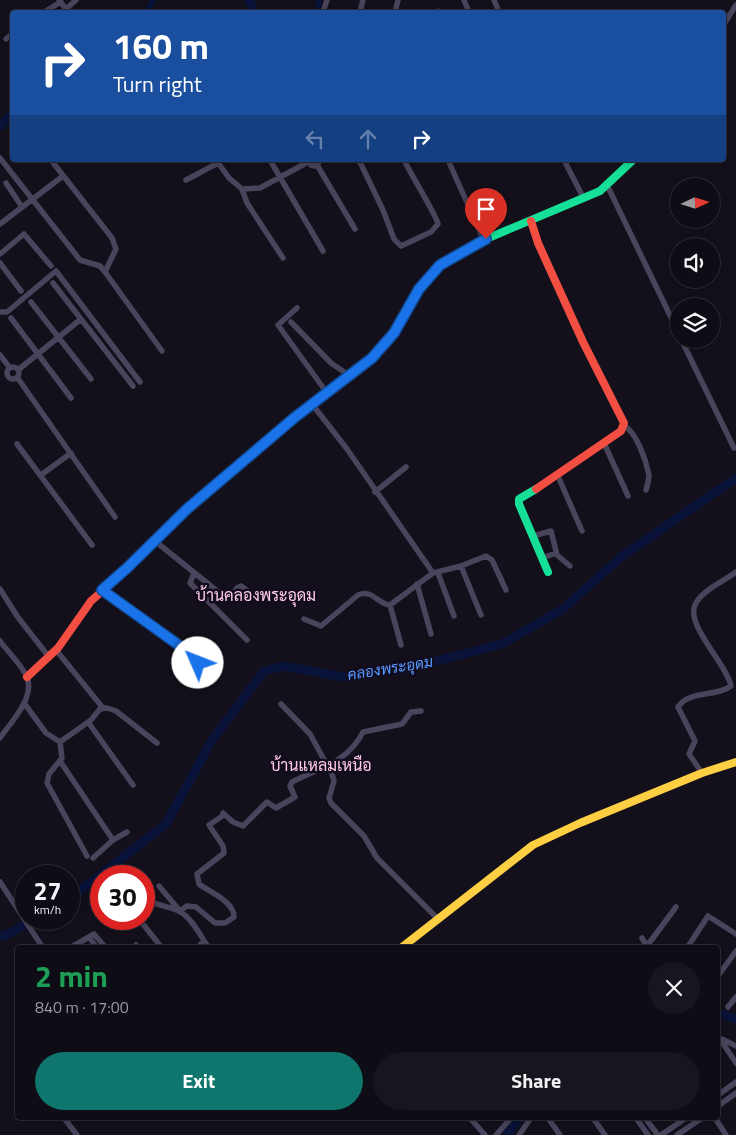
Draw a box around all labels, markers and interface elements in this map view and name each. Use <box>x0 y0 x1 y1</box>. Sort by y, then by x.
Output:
text: 160 m <box>113 19 209 73</box>
icon: right <box>30 30 95 95</box>
text: Turn right <box>113 67 202 101</box>
icon: left <box>301 125 329 153</box>
icon: ahead <box>354 125 382 153</box>
icon: right <box>407 125 435 153</box>
north arrow <box>670 178 720 228</box>
map controls <box>670 178 720 348</box>
pin <box>465 188 507 239</box>
icon: arrive <box>472 195 500 223</box>
button: sound <box>670 238 720 288</box>
button: layers <box>670 298 720 348</box>
district label: บ้านคลองพระอุดม <box>196 583 316 607</box>
position arrow <box>171 636 223 688</box>
water label: คลองพระอุดม <box>346 650 434 686</box>
district label: บ้านแหลมเหนือ <box>270 753 372 777</box>
speed limit sign: 30 <box>90 865 155 930</box>
text: 27 <box>33 872 62 910</box>
text: km/h <box>34 900 61 919</box>
text: 2 min <box>35 953 108 999</box>
button: close <box>648 962 700 1014</box>
text: 840 m · 17:00 <box>35 995 129 1019</box>
button: Exit <box>35 1052 363 1110</box>
button: Share <box>373 1052 700 1110</box>

